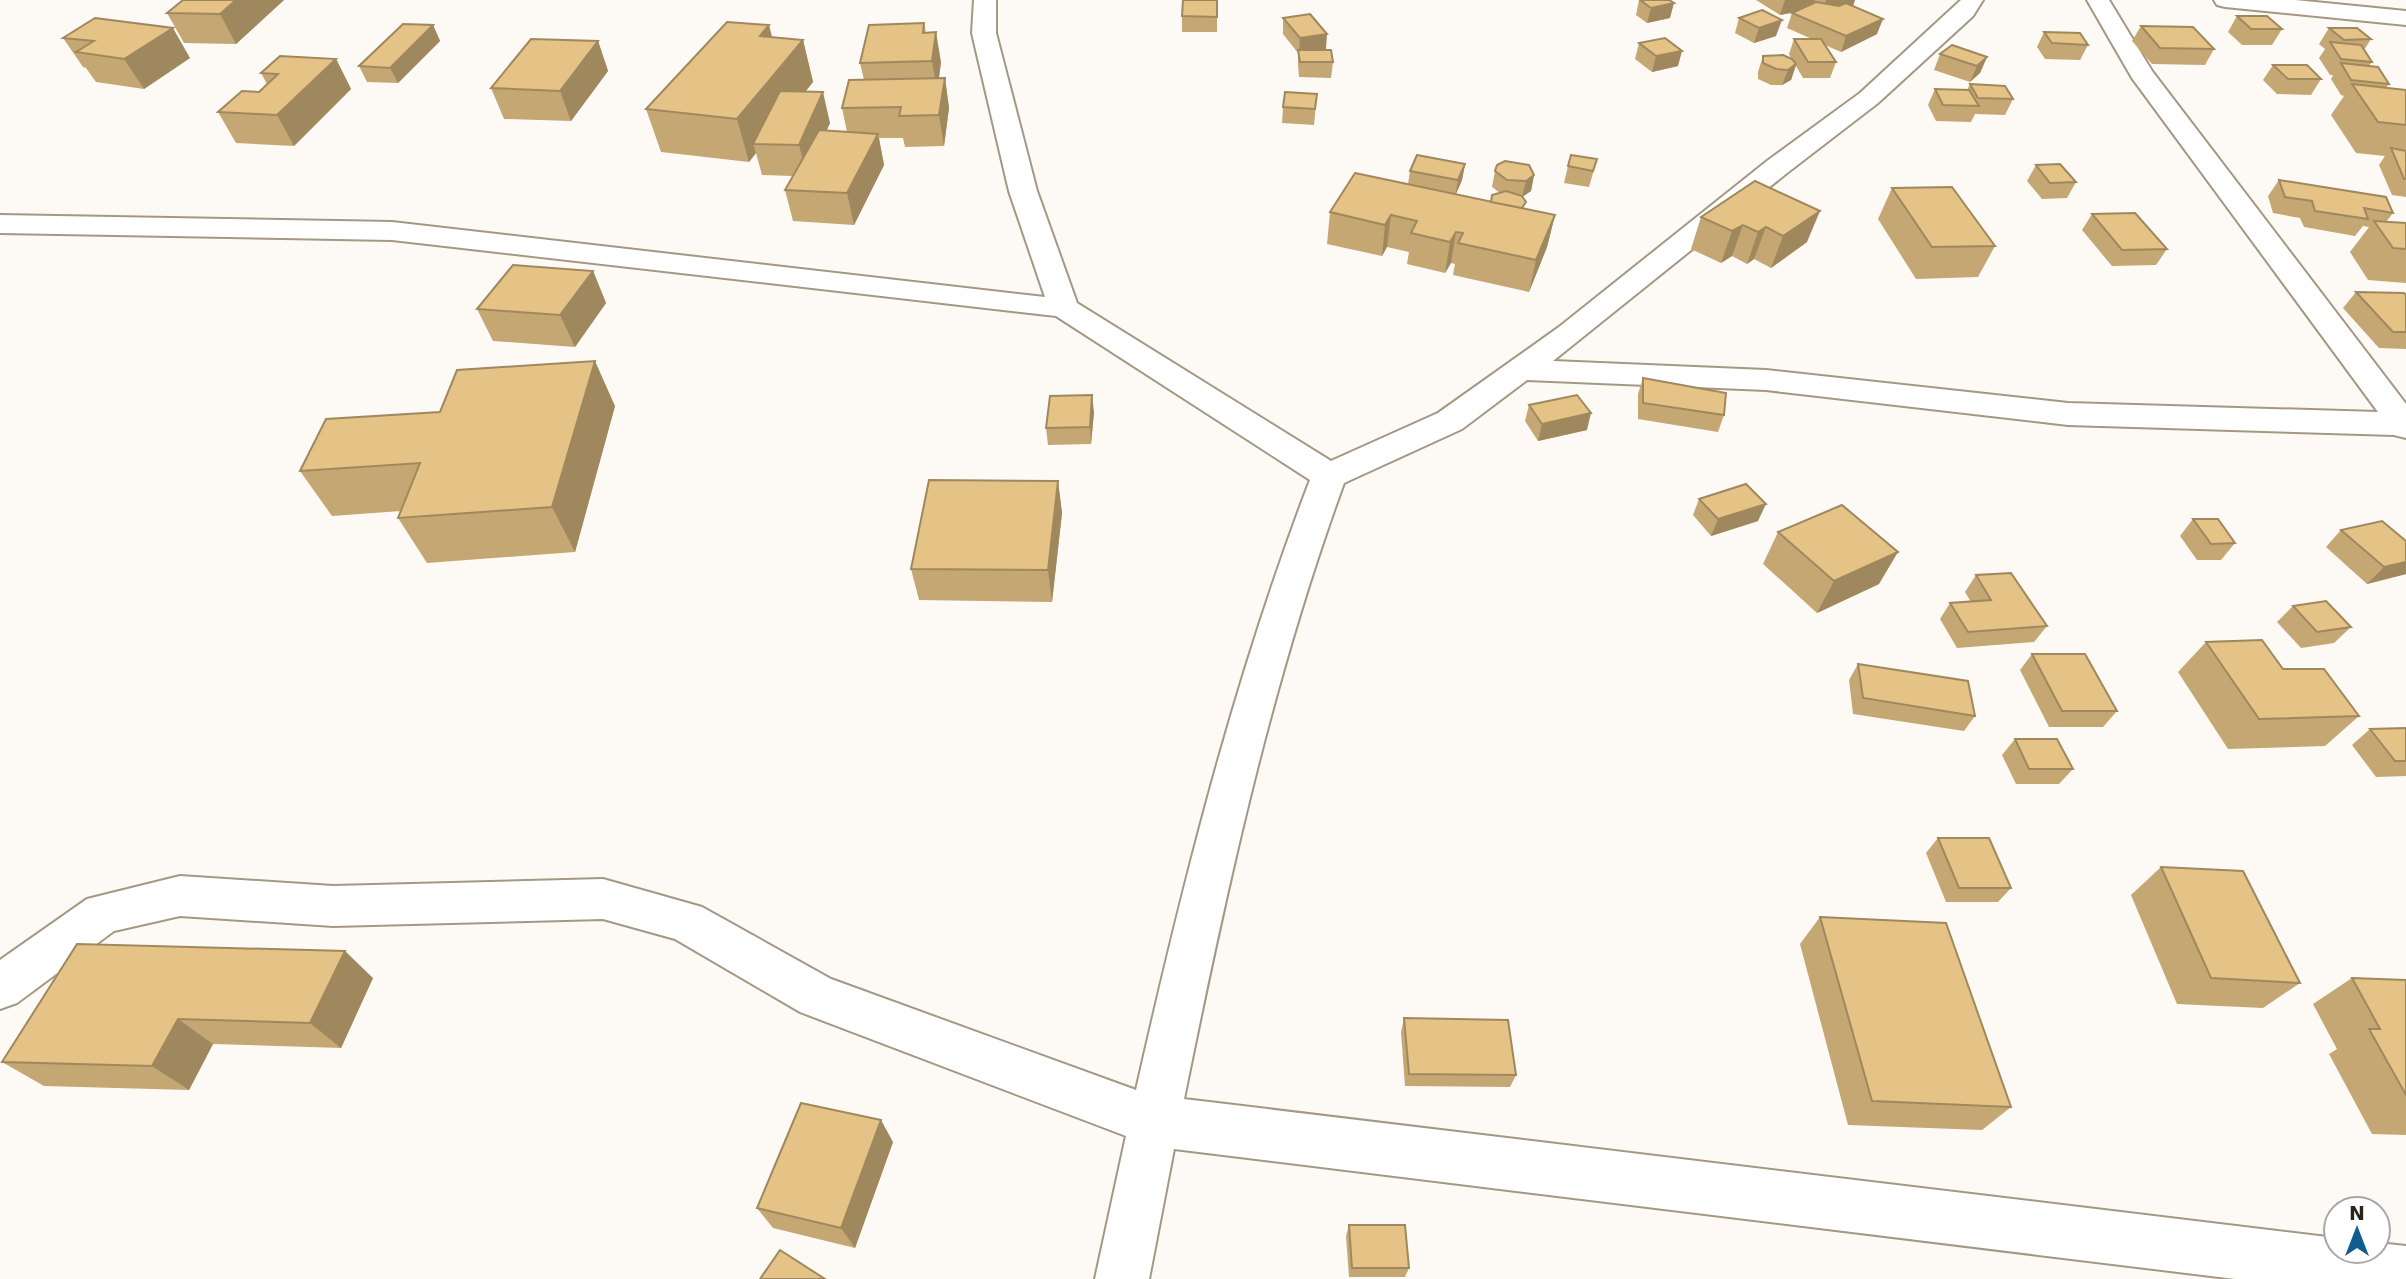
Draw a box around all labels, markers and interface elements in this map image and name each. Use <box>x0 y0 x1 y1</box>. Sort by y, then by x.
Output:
north arrow <box>2322 1195 2392 1265</box>
text: N <box>2349 1202 2365 1224</box>

